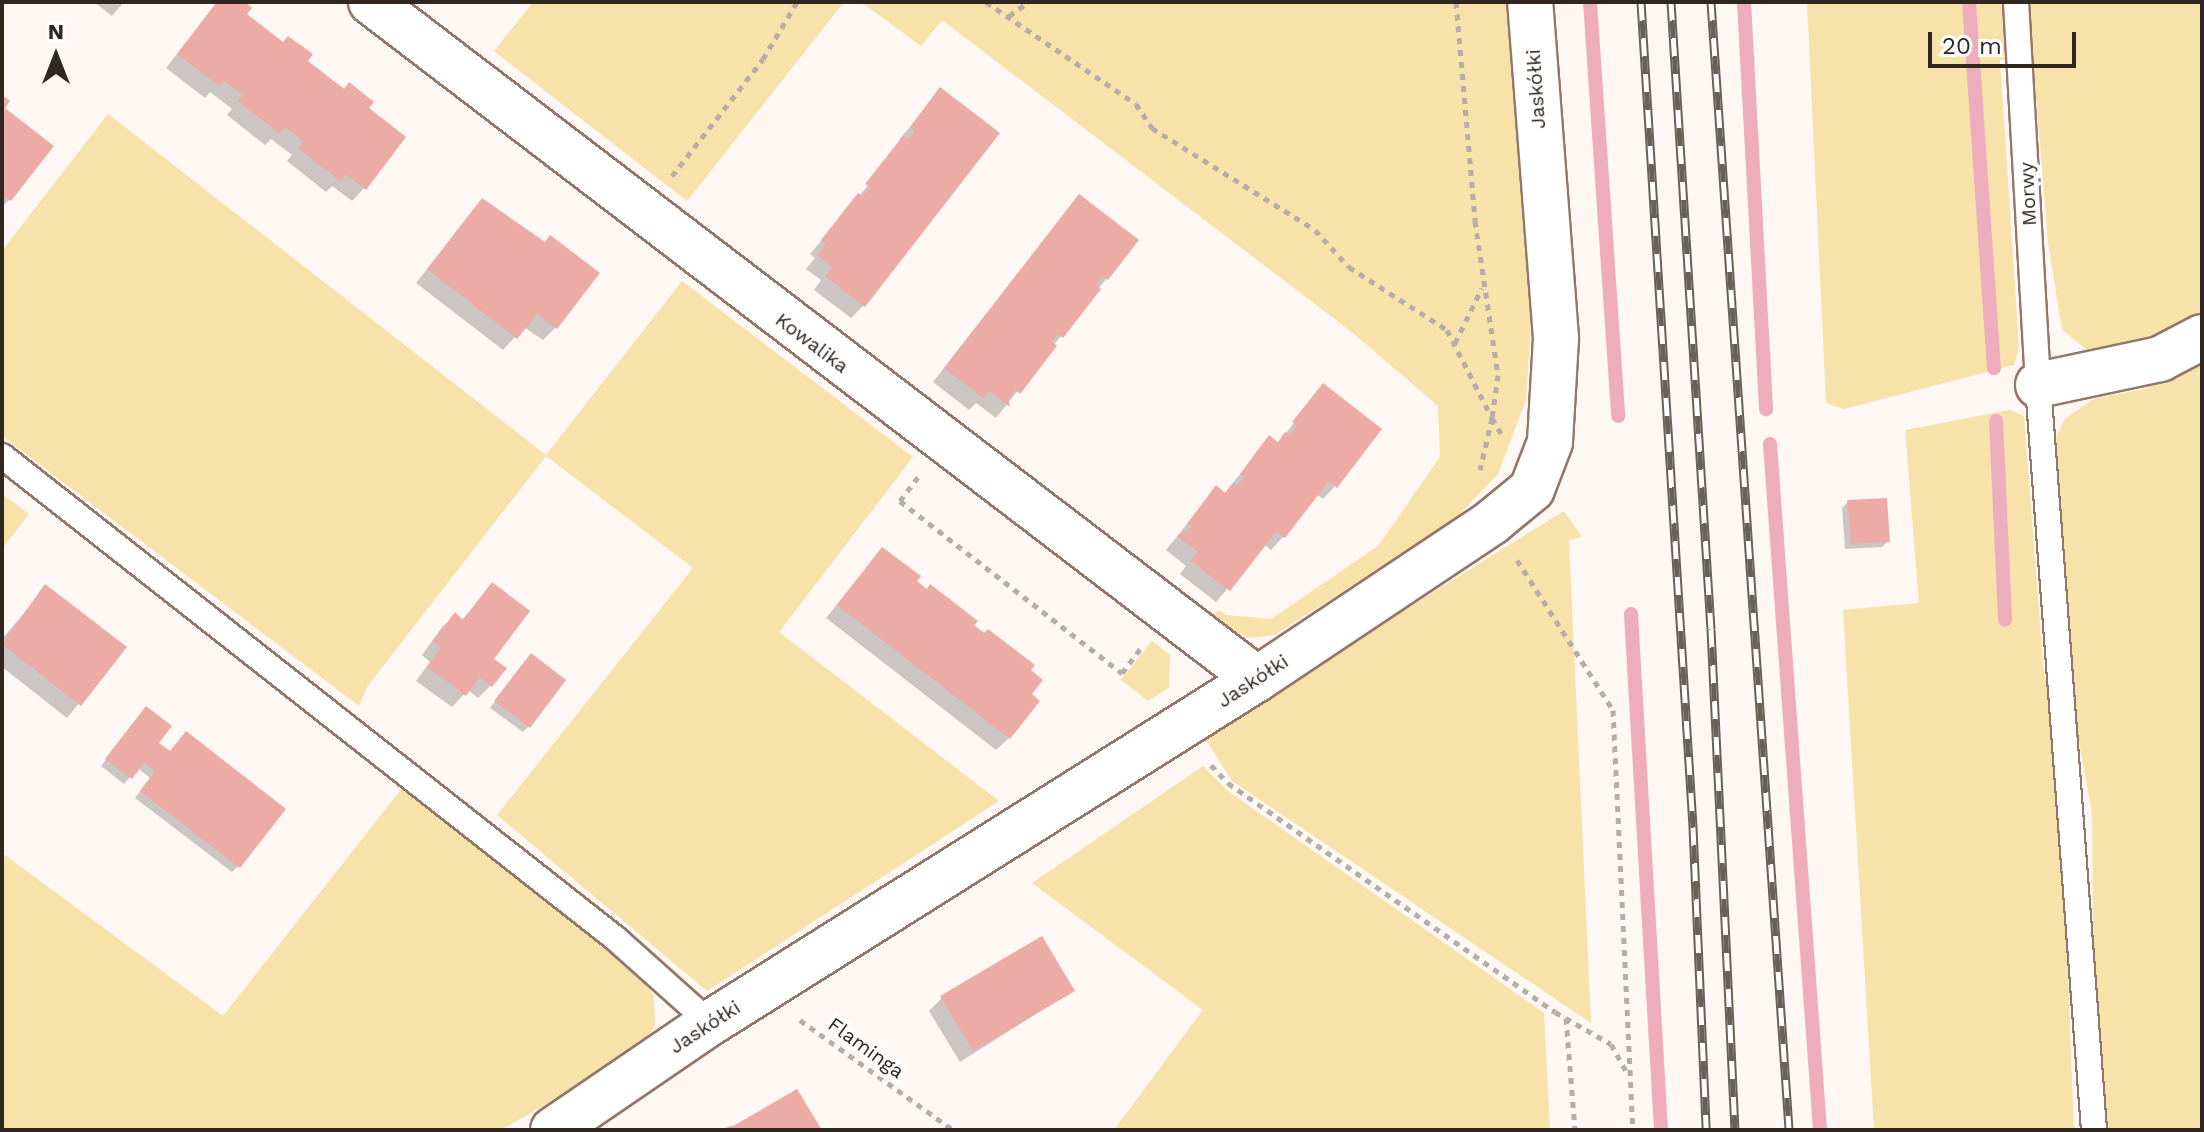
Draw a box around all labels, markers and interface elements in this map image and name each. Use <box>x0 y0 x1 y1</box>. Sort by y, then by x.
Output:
north arrow <box>16 16 96 96</box>
scale bar <box>1932 16 2080 66</box>
text: N <box>48 19 64 44</box>
text: 20 m <box>1942 32 2002 60</box>
street label: Jaskółki <box>1521 48 1551 130</box>
street label: Morwy <box>2014 161 2042 227</box>
street label: Kowalika <box>771 308 853 378</box>
street label: Jaskółki <box>1213 649 1293 713</box>
street label: Jaskółki <box>665 995 745 1059</box>
street label: Flaminga <box>823 1012 909 1084</box>

